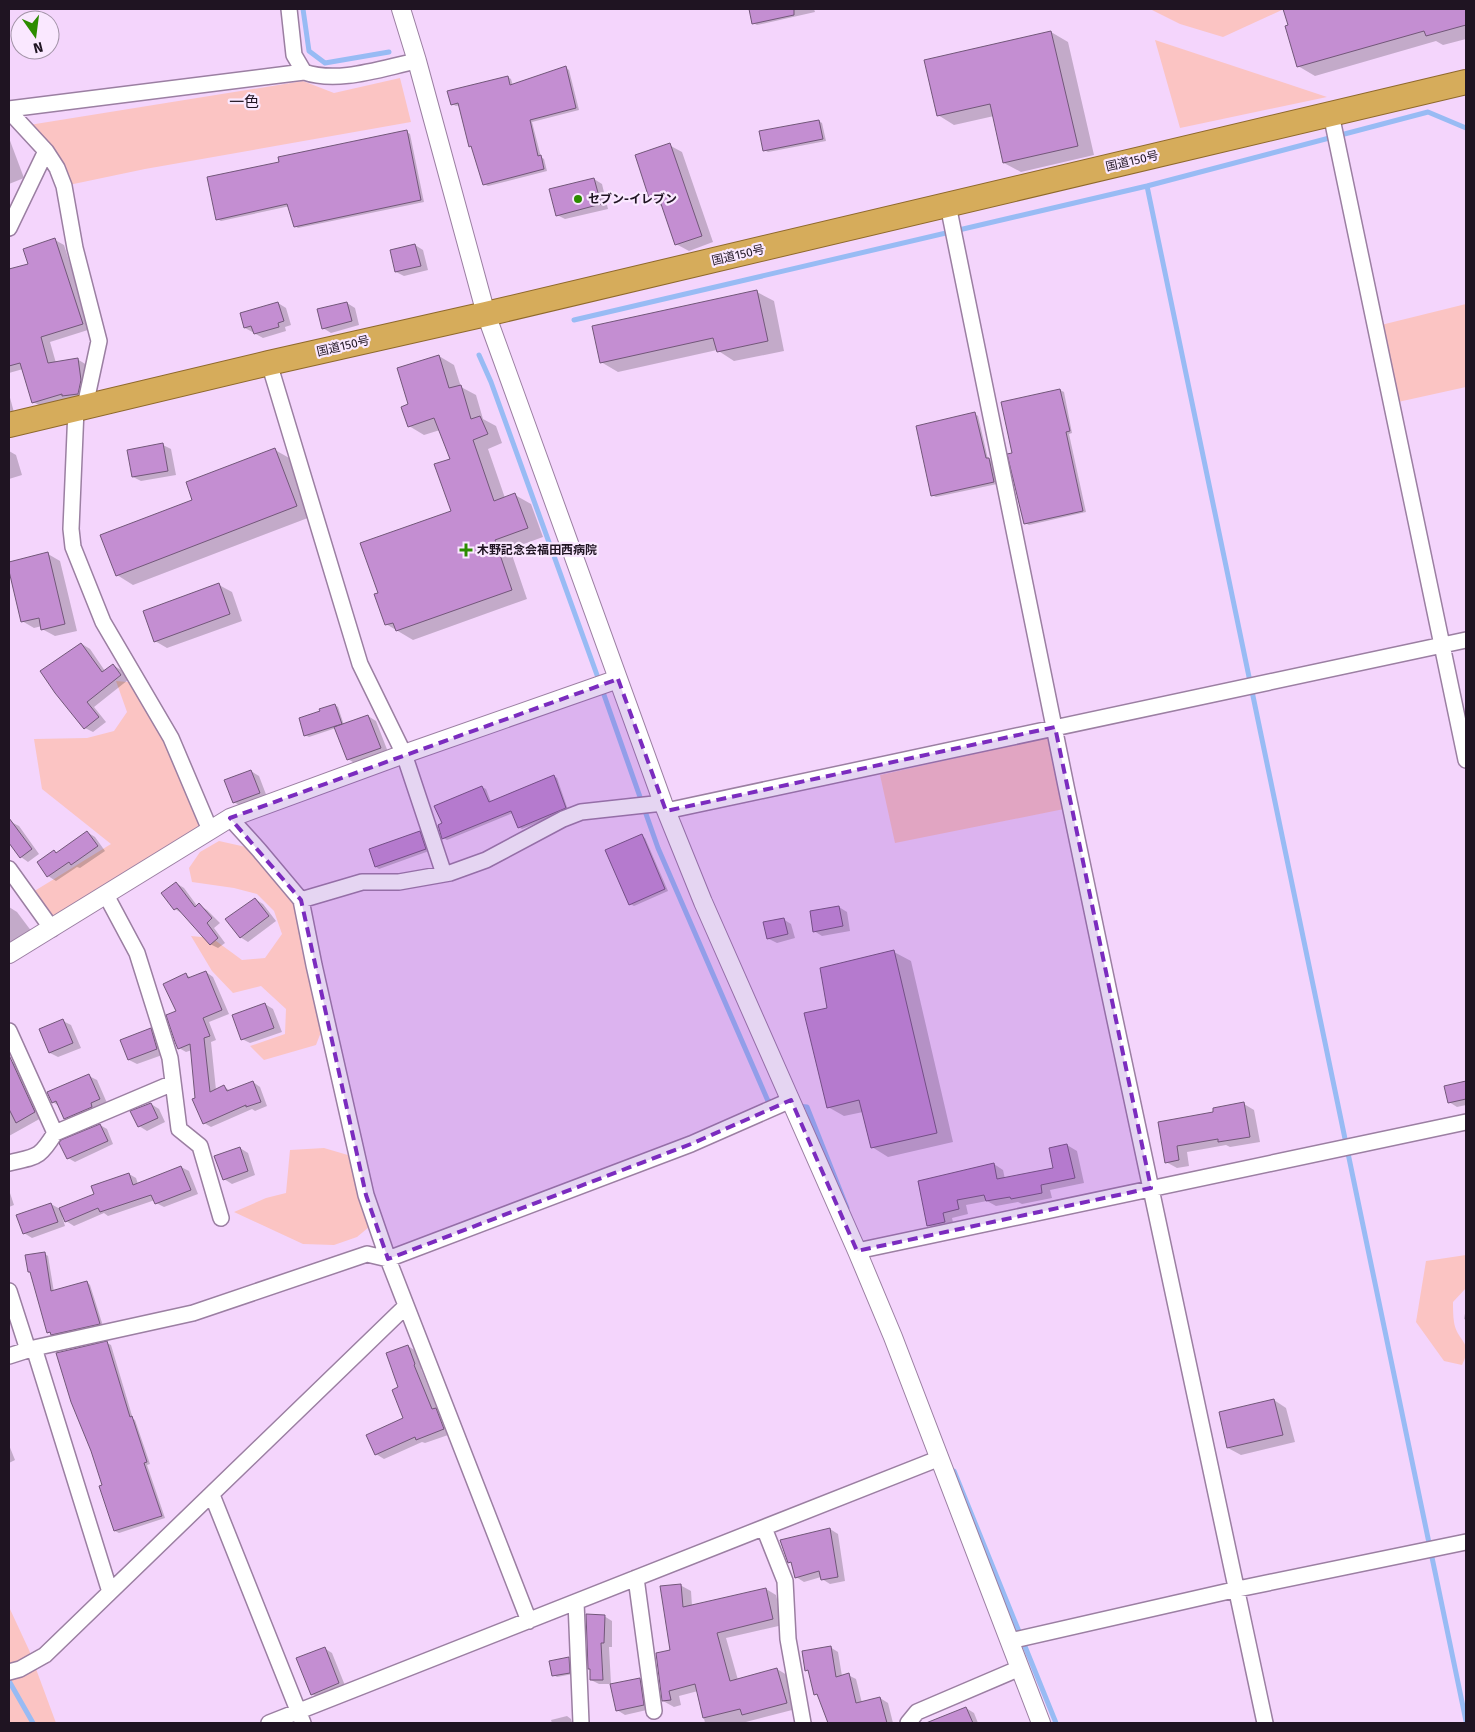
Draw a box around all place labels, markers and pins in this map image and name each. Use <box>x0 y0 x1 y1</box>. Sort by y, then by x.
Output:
place label: セブン-イレブン <box>588 192 677 206</box>
marker: セブン-イレブン <box>572 193 584 205</box>
marker: 木野記念会福田西病院 <box>459 543 473 557</box>
place label: 木野記念会福田西病院 <box>477 543 597 557</box>

